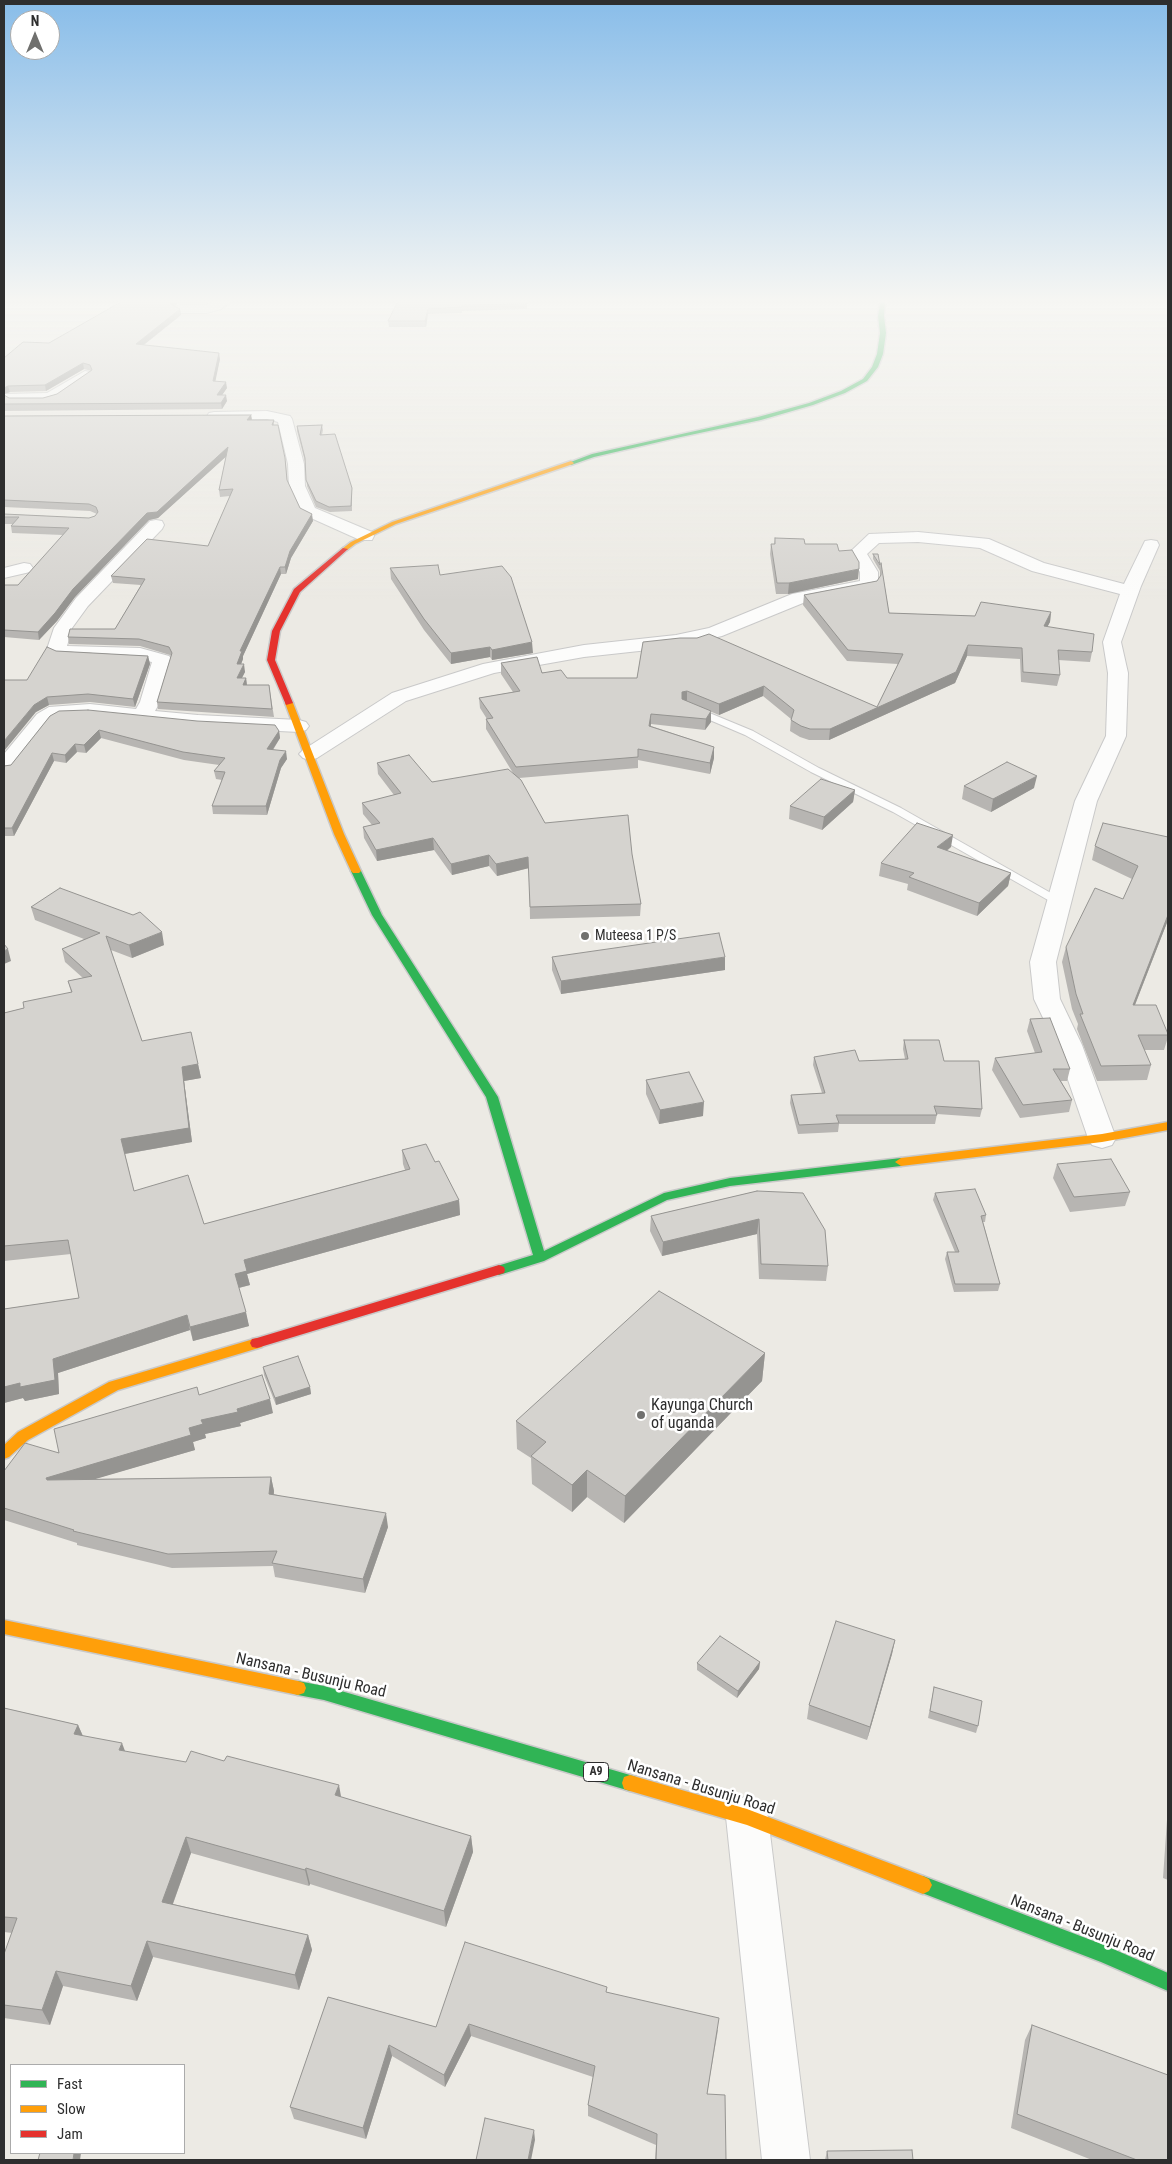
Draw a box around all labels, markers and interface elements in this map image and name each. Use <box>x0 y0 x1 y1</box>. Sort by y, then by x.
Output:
north arrow <box>10 10 60 60</box>
text: N <box>31 13 39 29</box>
place label: Muteesa 1 P/S <box>595 928 676 944</box>
marker: Muteesa 1 P/S <box>579 930 591 942</box>
place label: Kayunga Church of uganda <box>651 1396 753 1434</box>
marker: Kayunga Church of uganda <box>635 1409 647 1421</box>
street label: Nansana - Busunju Road <box>234 1649 388 1703</box>
street label: Nansana - Busunju Road <box>625 1756 777 1820</box>
road number: A9 <box>584 1762 608 1781</box>
street label: Nansana - Busunju Road <box>1007 1891 1157 1967</box>
legend <box>10 2064 185 2154</box>
text: Fast <box>57 2075 82 2093</box>
text: Slow <box>57 2100 86 2118</box>
text: Jam <box>57 2125 83 2143</box>

